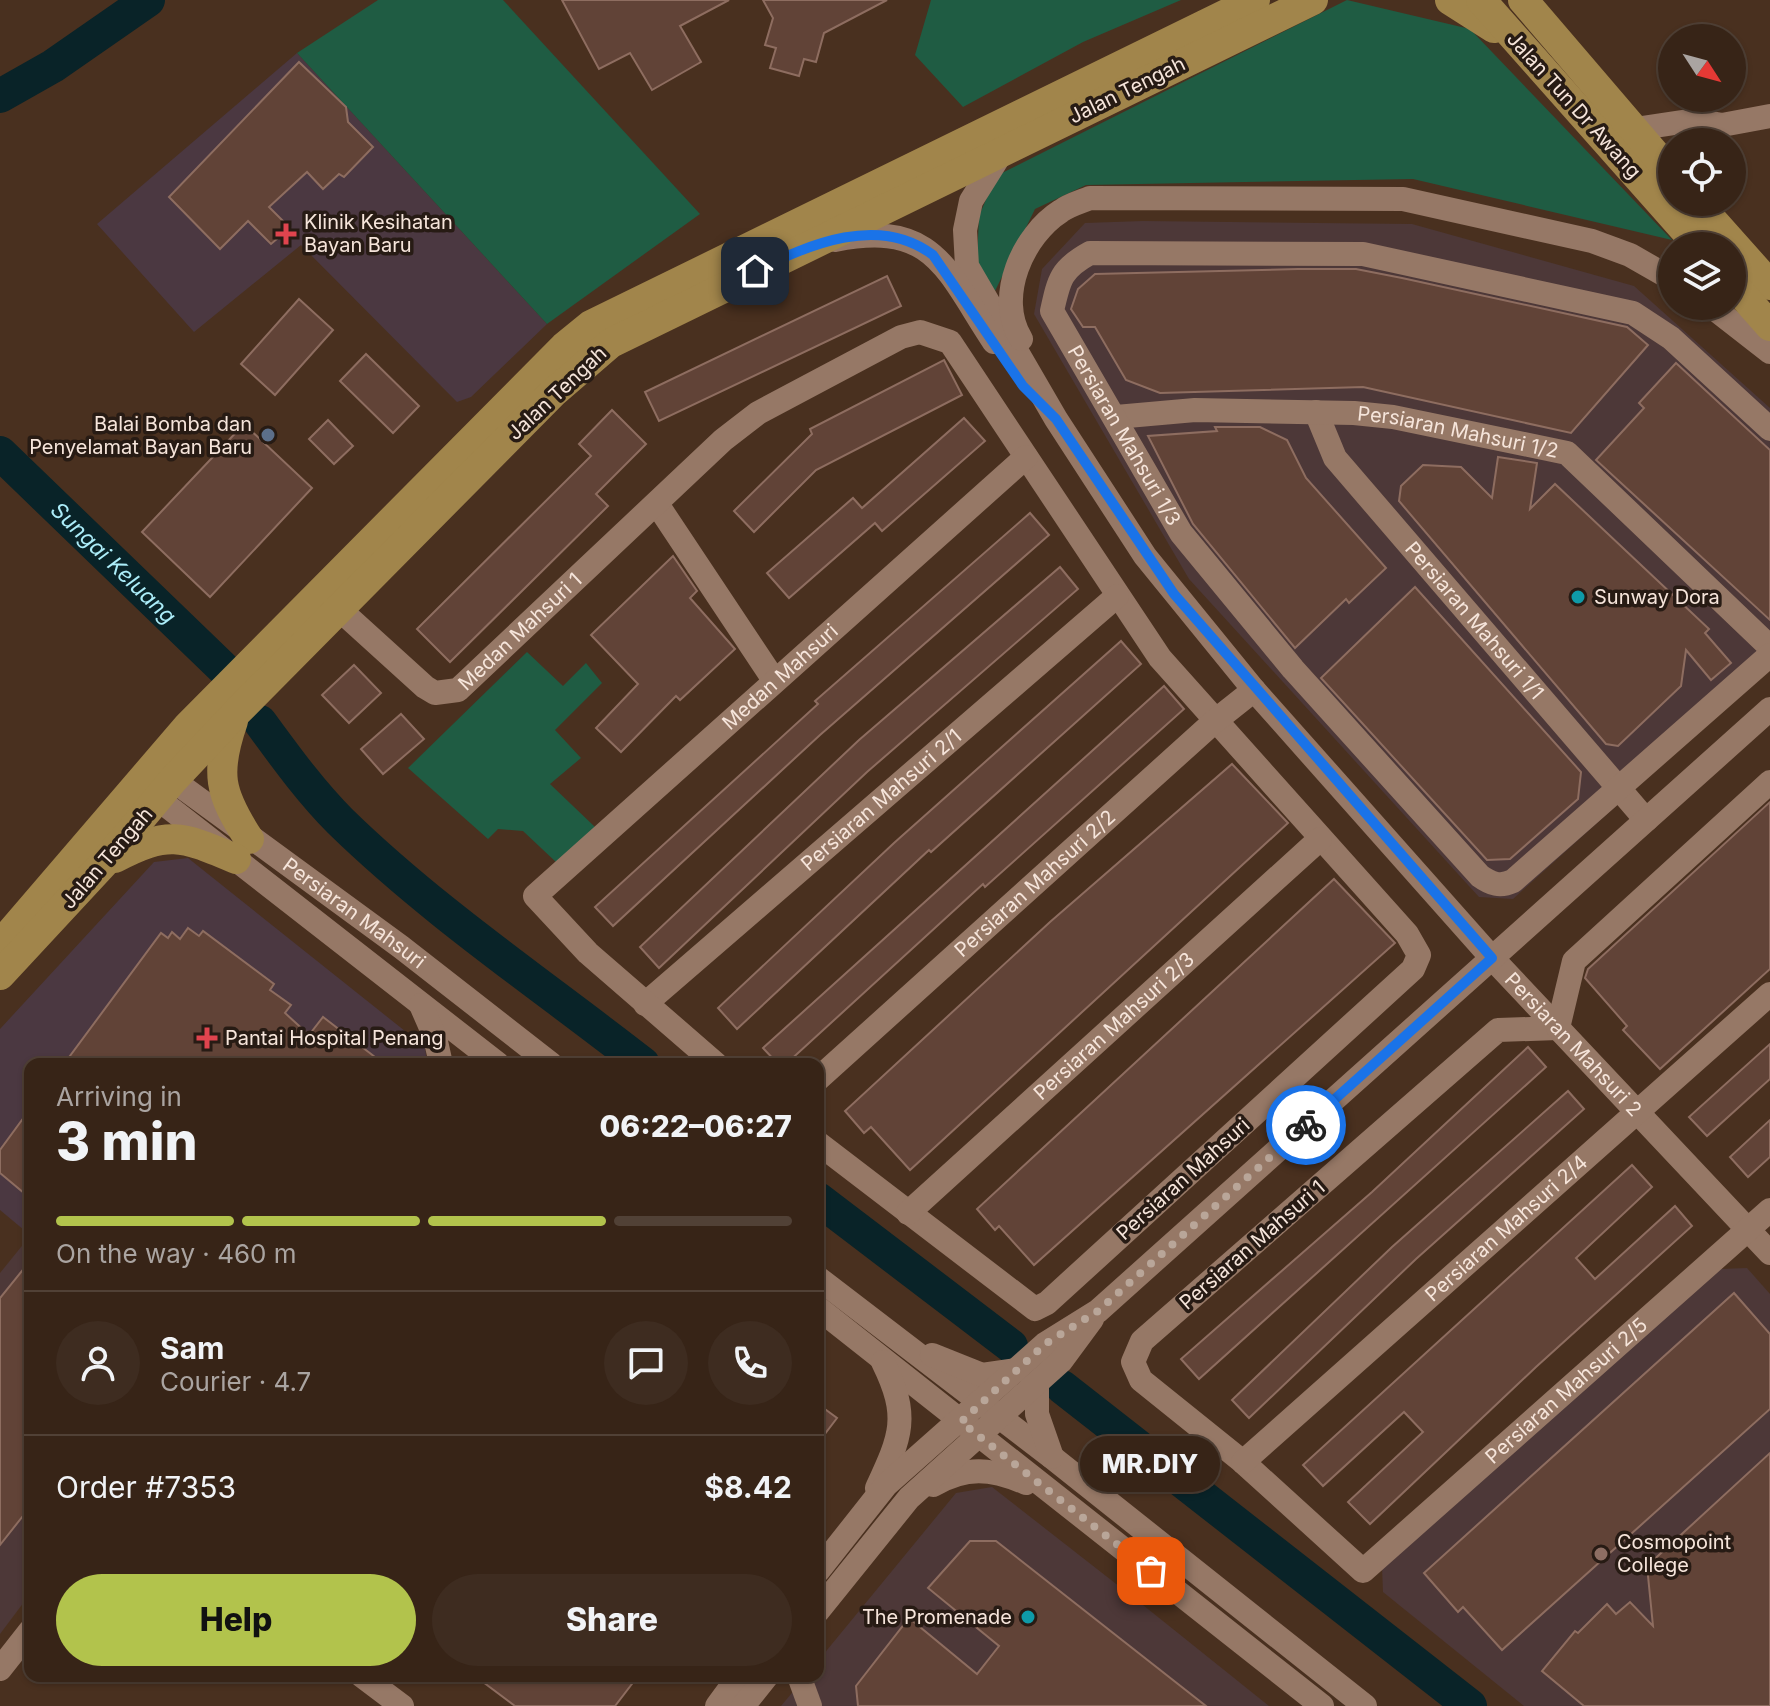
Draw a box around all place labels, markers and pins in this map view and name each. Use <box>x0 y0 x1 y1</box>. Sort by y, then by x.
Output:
place label: Klinik Kesihatan Bayan Baru <box>304 210 453 257</box>
marker: Klinik Kesihatan Bayan Baru <box>275 223 297 245</box>
pin <box>721 237 789 305</box>
place label: Balai Bomba dan Penyelamat Bayan Baru <box>29 412 252 459</box>
marker: Balai Bomba dan Penyelamat Bayan Baru <box>259 426 277 444</box>
place label: Sunway Dora <box>1594 585 1720 609</box>
marker: Sunway Dora <box>1569 588 1587 606</box>
place label: Pantai Hospital Penang <box>225 1026 443 1050</box>
marker: Pantai Hospital Penang <box>196 1027 218 1049</box>
callout: MR.DIY <box>1081 1435 1221 1491</box>
place label: Cosmopoint College <box>1617 1530 1732 1577</box>
pin <box>1117 1537 1185 1605</box>
marker: Cosmopoint College <box>1592 1545 1610 1563</box>
place label: The Promenade <box>862 1605 1012 1629</box>
marker: The Promenade <box>1019 1608 1037 1626</box>

